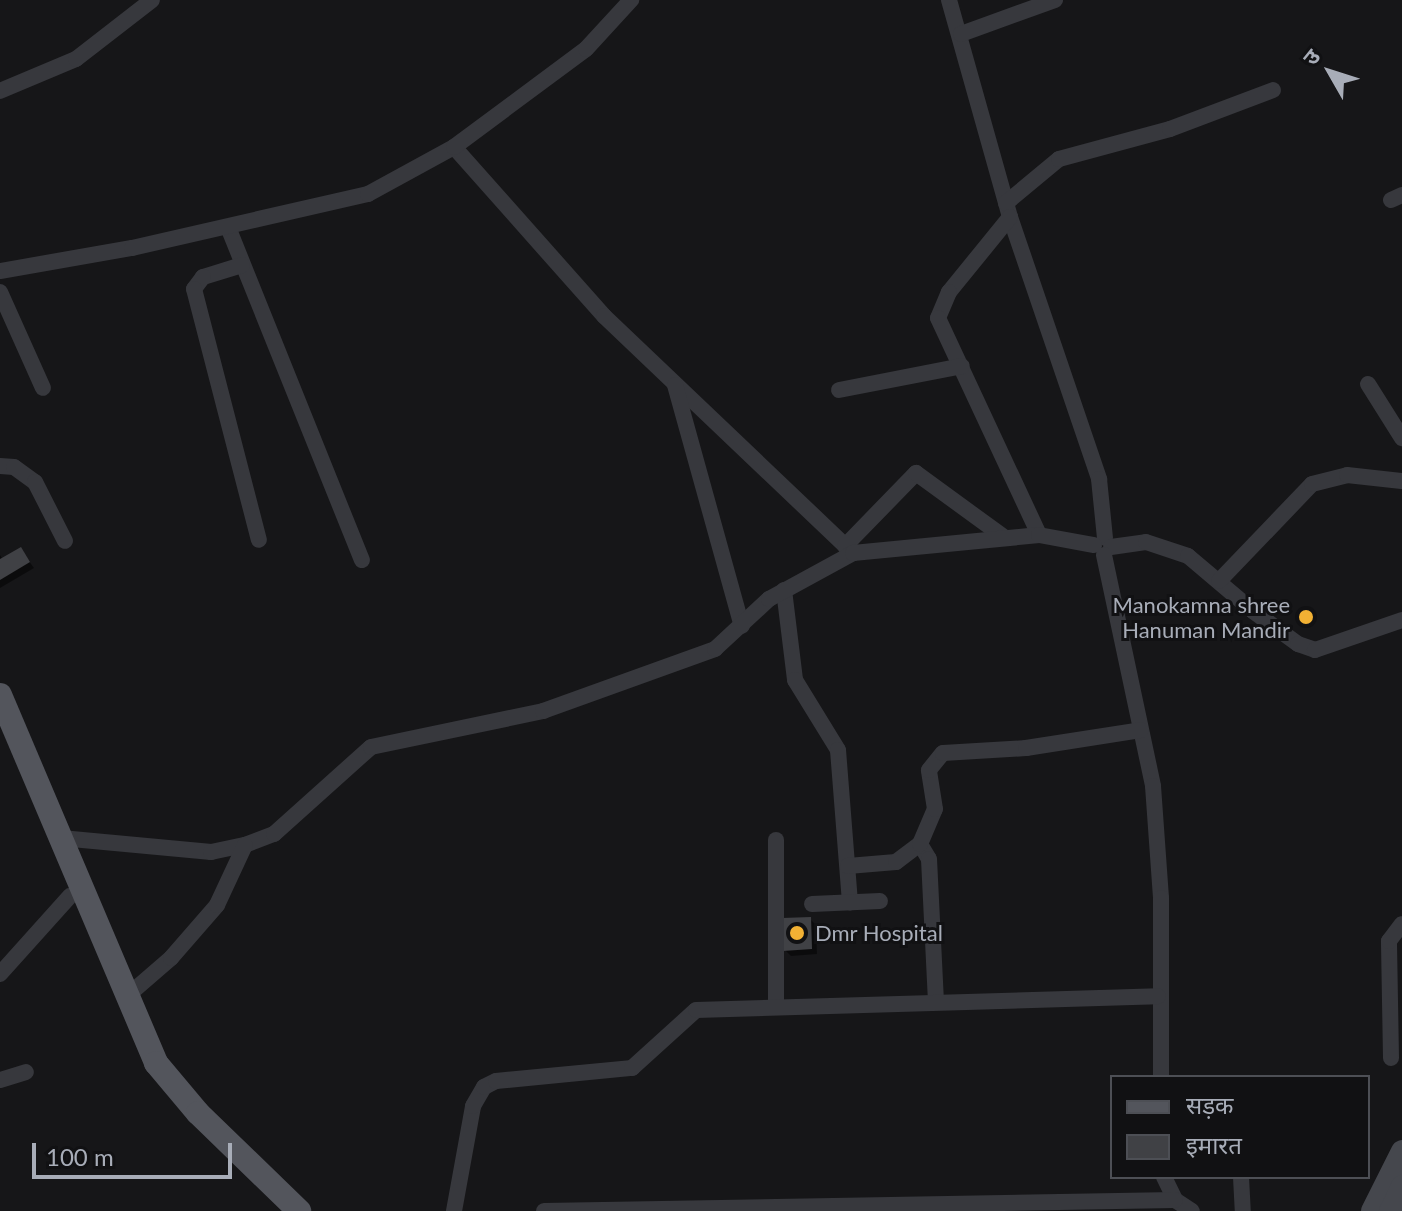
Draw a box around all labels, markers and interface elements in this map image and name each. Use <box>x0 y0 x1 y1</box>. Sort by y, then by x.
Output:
north arrow <box>1290 32 1370 112</box>
text: उ <box>1296 43 1326 70</box>
place label: Manokamna shree Hanuman Mandir <box>1113 591 1290 642</box>
marker: Manokamna shree Hanuman Mandir <box>1297 608 1315 626</box>
place label: Dmr Hospital <box>815 920 943 946</box>
marker: Dmr Hospital <box>786 922 808 944</box>
legend <box>1110 1075 1370 1179</box>
text: सड़क <box>1186 1090 1234 1119</box>
scale bar <box>36 1127 236 1177</box>
text: इमारत <box>1186 1130 1242 1159</box>
text: 100 m <box>46 1142 114 1171</box>

